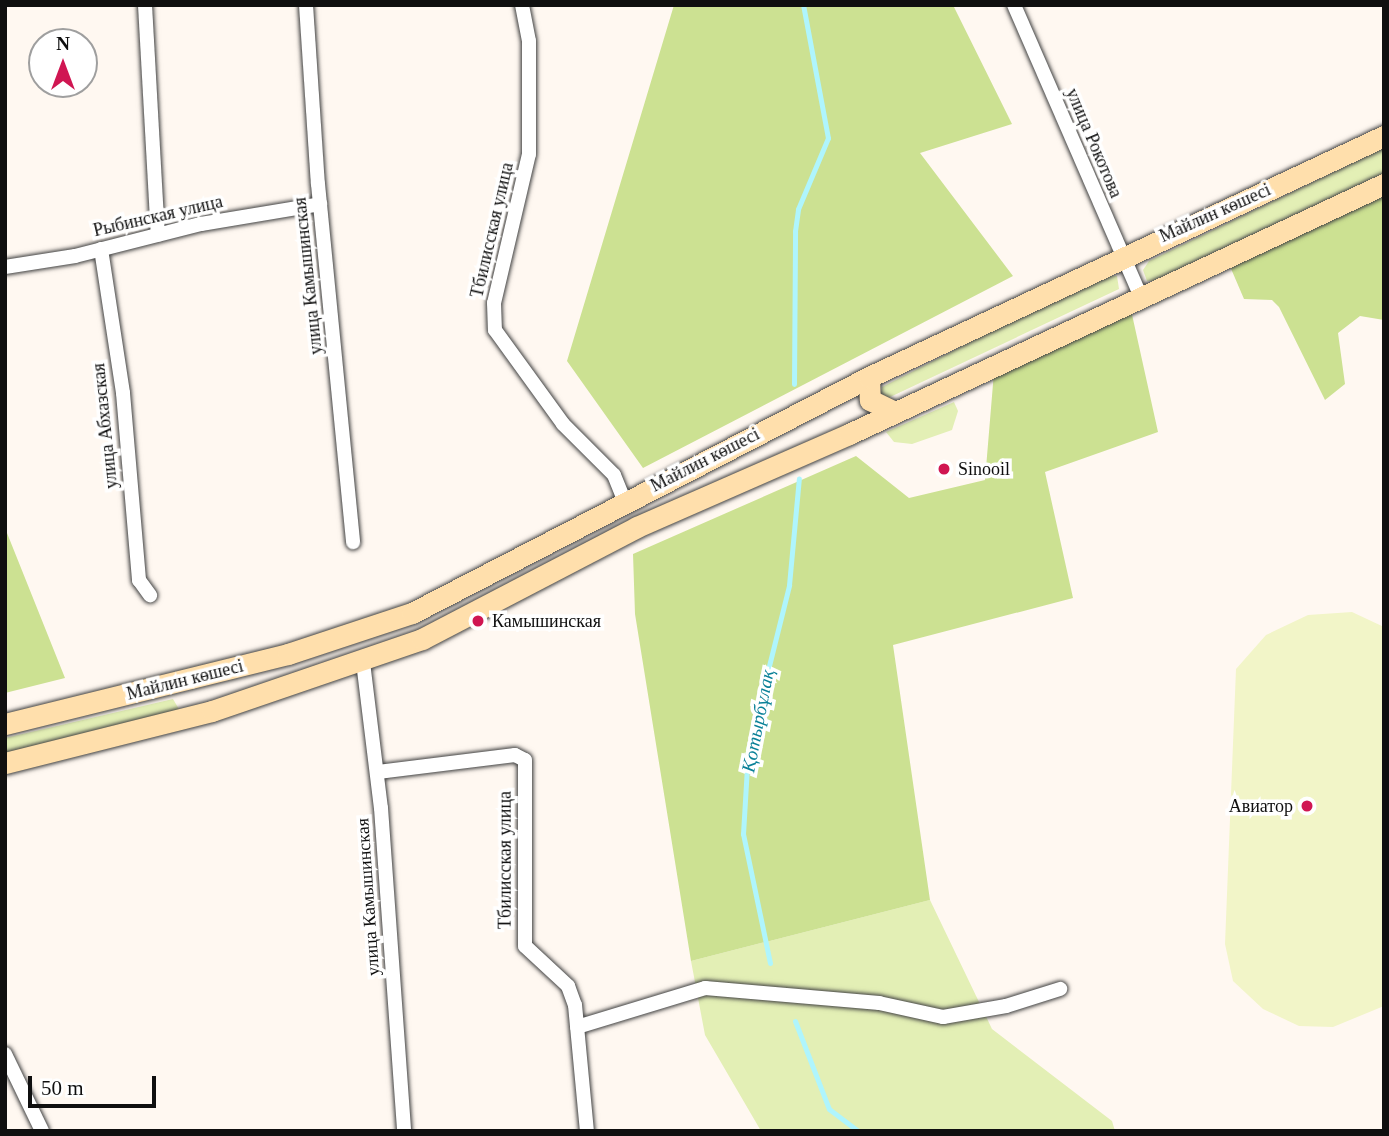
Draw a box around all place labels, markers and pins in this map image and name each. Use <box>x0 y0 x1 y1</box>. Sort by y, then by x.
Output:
place label: Sinooil <box>958 458 1010 480</box>
marker: Sinooil <box>936 461 952 477</box>
place label: Камышинская <box>492 610 601 632</box>
marker: Камышинская <box>470 613 486 629</box>
place label: Авиатор <box>1229 795 1293 817</box>
marker: Авиатор <box>1299 798 1315 814</box>

